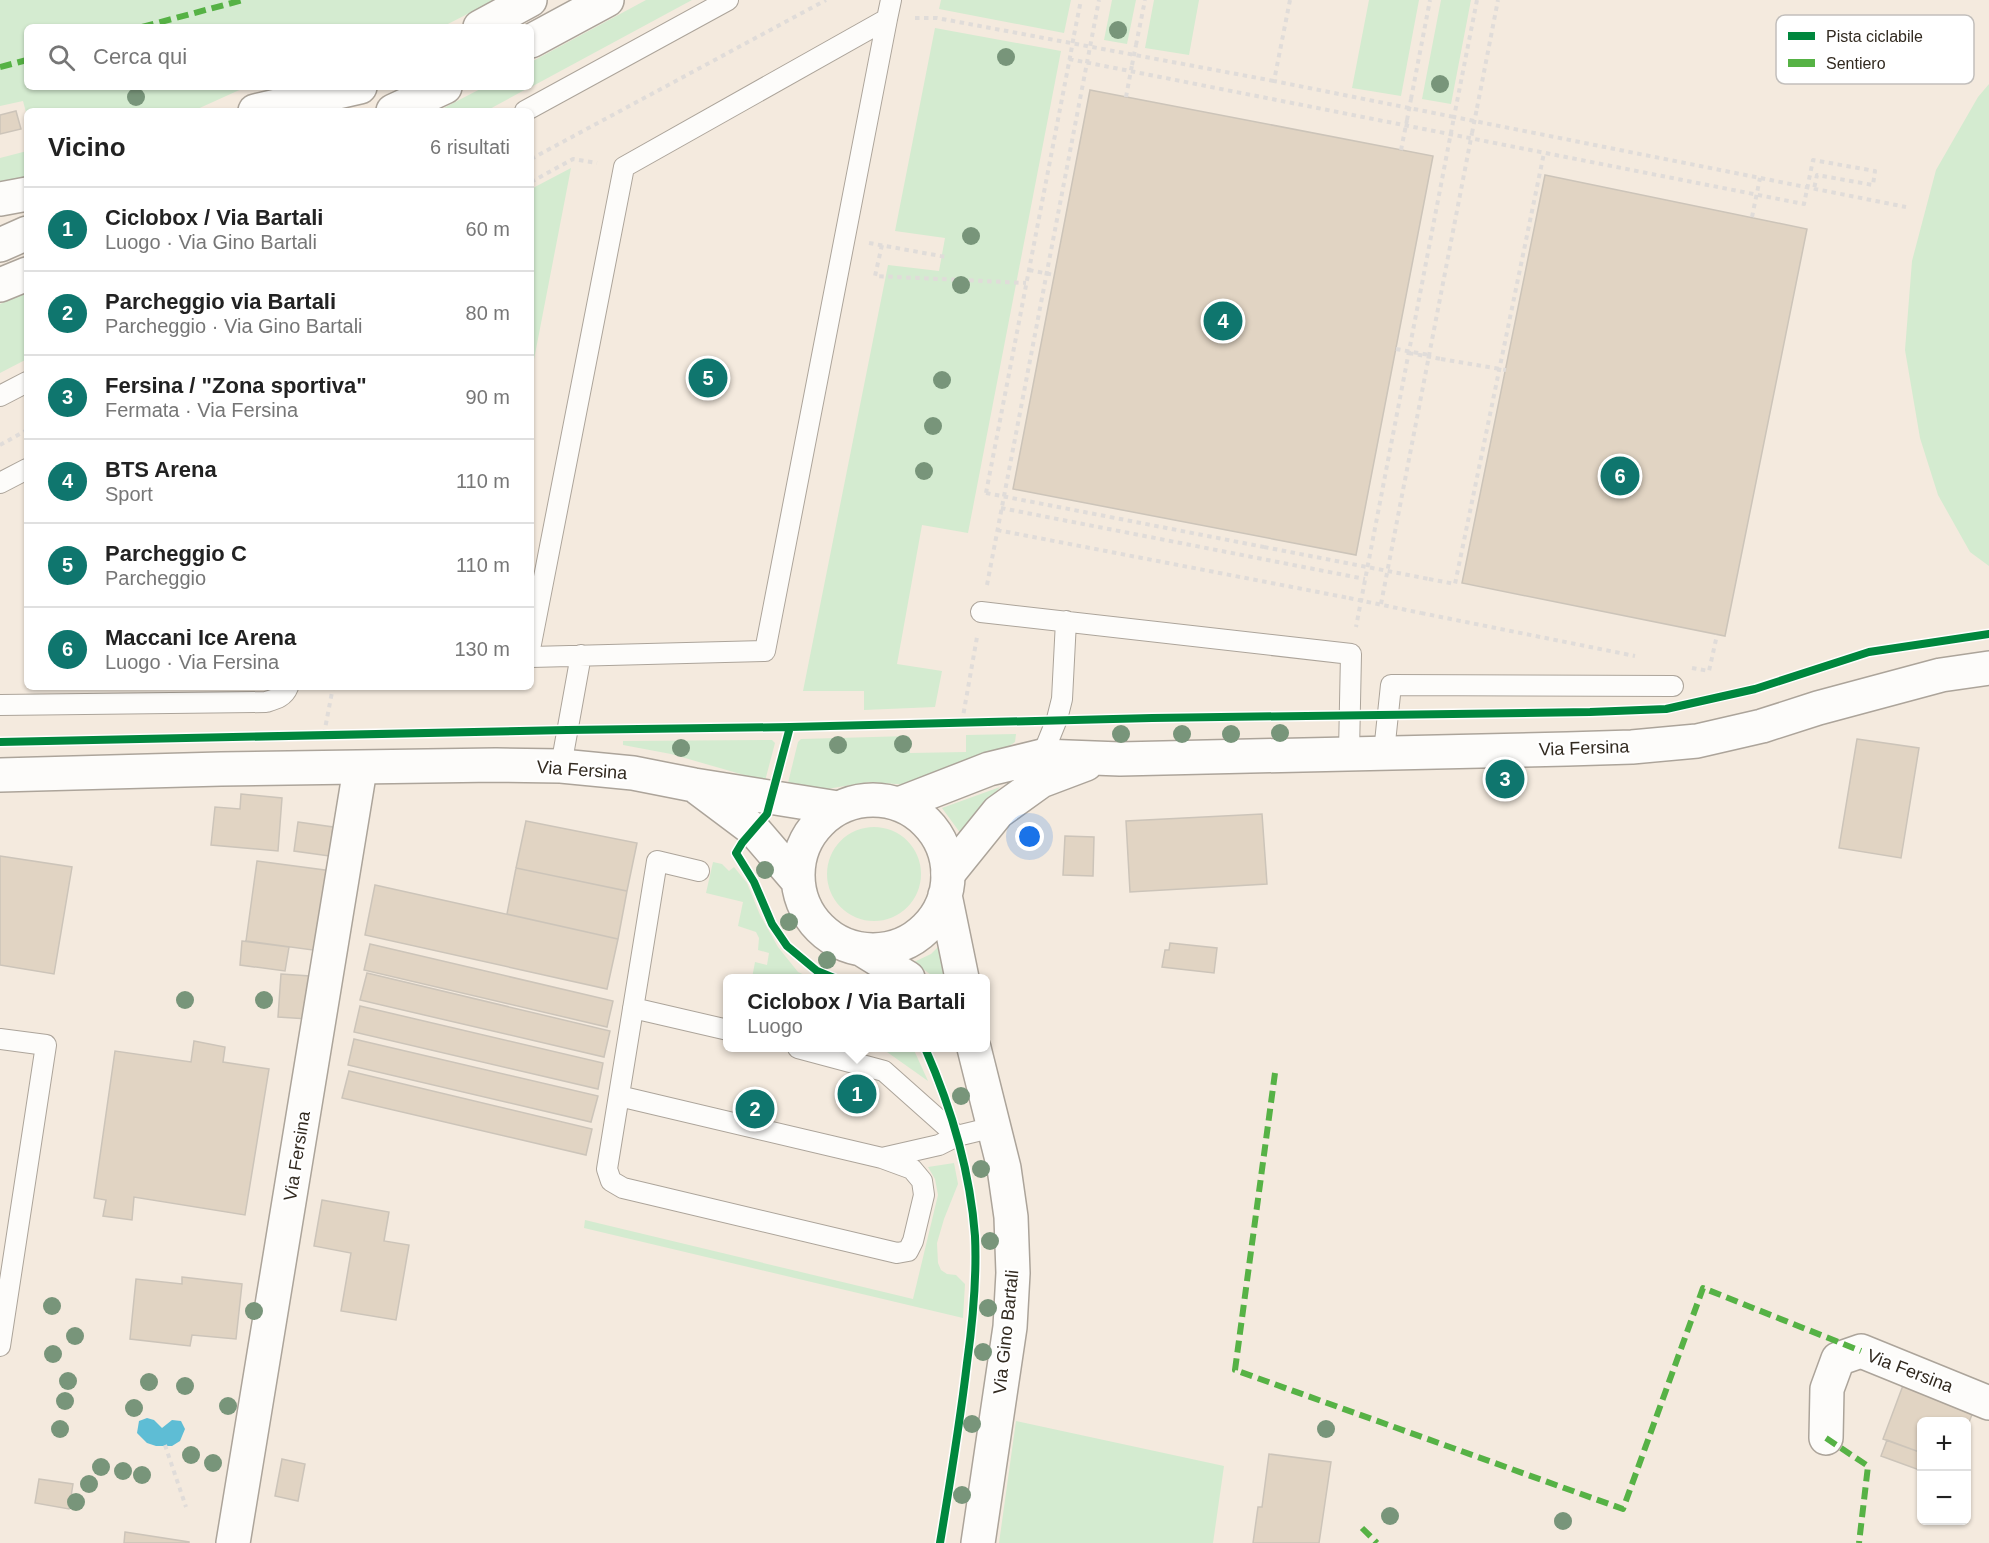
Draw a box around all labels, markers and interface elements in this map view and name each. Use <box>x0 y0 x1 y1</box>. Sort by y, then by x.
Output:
legend <box>1776 15 1974 84</box>
search box <box>24 24 534 90</box>
text: Pista ciclabile <box>1826 28 1923 45</box>
icon: search <box>45 41 78 74</box>
text: Cerca qui <box>93 44 187 69</box>
text: Sentiero <box>1826 55 1886 72</box>
text: Vicino <box>48 132 126 162</box>
text: 6 risultati <box>430 136 510 158</box>
text: Ciclobox / Via Bartali <box>105 205 323 230</box>
text: 1 <box>62 218 73 240</box>
text: 60 m <box>466 218 510 240</box>
text: Luogo · Via Gino Bartali <box>105 231 317 253</box>
text: Parcheggio via Bartali <box>105 289 336 314</box>
pin: 4 <box>1204 298 1242 344</box>
text: 2 <box>62 302 73 324</box>
text: 80 m <box>466 302 510 324</box>
text: Parcheggio · Via Gino Bartali <box>105 315 363 337</box>
pin: 5 <box>688 356 728 400</box>
text: Fersina / "Zona sportiva" <box>105 373 367 398</box>
text: 3 <box>62 386 73 408</box>
text: 90 m <box>466 386 510 408</box>
text: Fermata · Via Fersina <box>105 399 298 421</box>
pin: 6 <box>1600 454 1640 498</box>
text: BTS Arena <box>105 457 217 482</box>
text: 4 <box>62 470 73 492</box>
text: 110 m <box>456 470 510 492</box>
text: Sport <box>105 483 153 505</box>
text: Parcheggio C <box>105 541 247 566</box>
text: 5 <box>62 554 73 576</box>
text: 110 m <box>456 554 510 576</box>
text: Parcheggio <box>105 567 206 589</box>
text: Maccani Ice Arena <box>105 625 296 650</box>
text: 6 <box>62 638 73 660</box>
text: 130 m <box>454 638 510 660</box>
text: Luogo · Via Fersina <box>105 651 279 673</box>
street label: Via Fersina <box>1538 736 1631 760</box>
pin: 3 <box>1486 756 1524 802</box>
street label: Via Fersina <box>536 757 629 783</box>
your location <box>1015 822 1044 851</box>
popup <box>723 974 990 1052</box>
text: Ciclobox / Via Bartali <box>747 989 966 1014</box>
text: Luogo <box>747 1015 803 1037</box>
pin: 1 <box>838 1072 876 1116</box>
pin: 2 <box>736 1086 774 1132</box>
street label: Via Fersina <box>280 1109 314 1202</box>
street label: Via Gino Bartali <box>990 1269 1022 1395</box>
street label: Via Fersina <box>1864 1345 1957 1397</box>
map controls <box>1917 1417 1971 1525</box>
button: + <box>1917 1417 1971 1471</box>
button: − <box>1917 1471 1971 1525</box>

